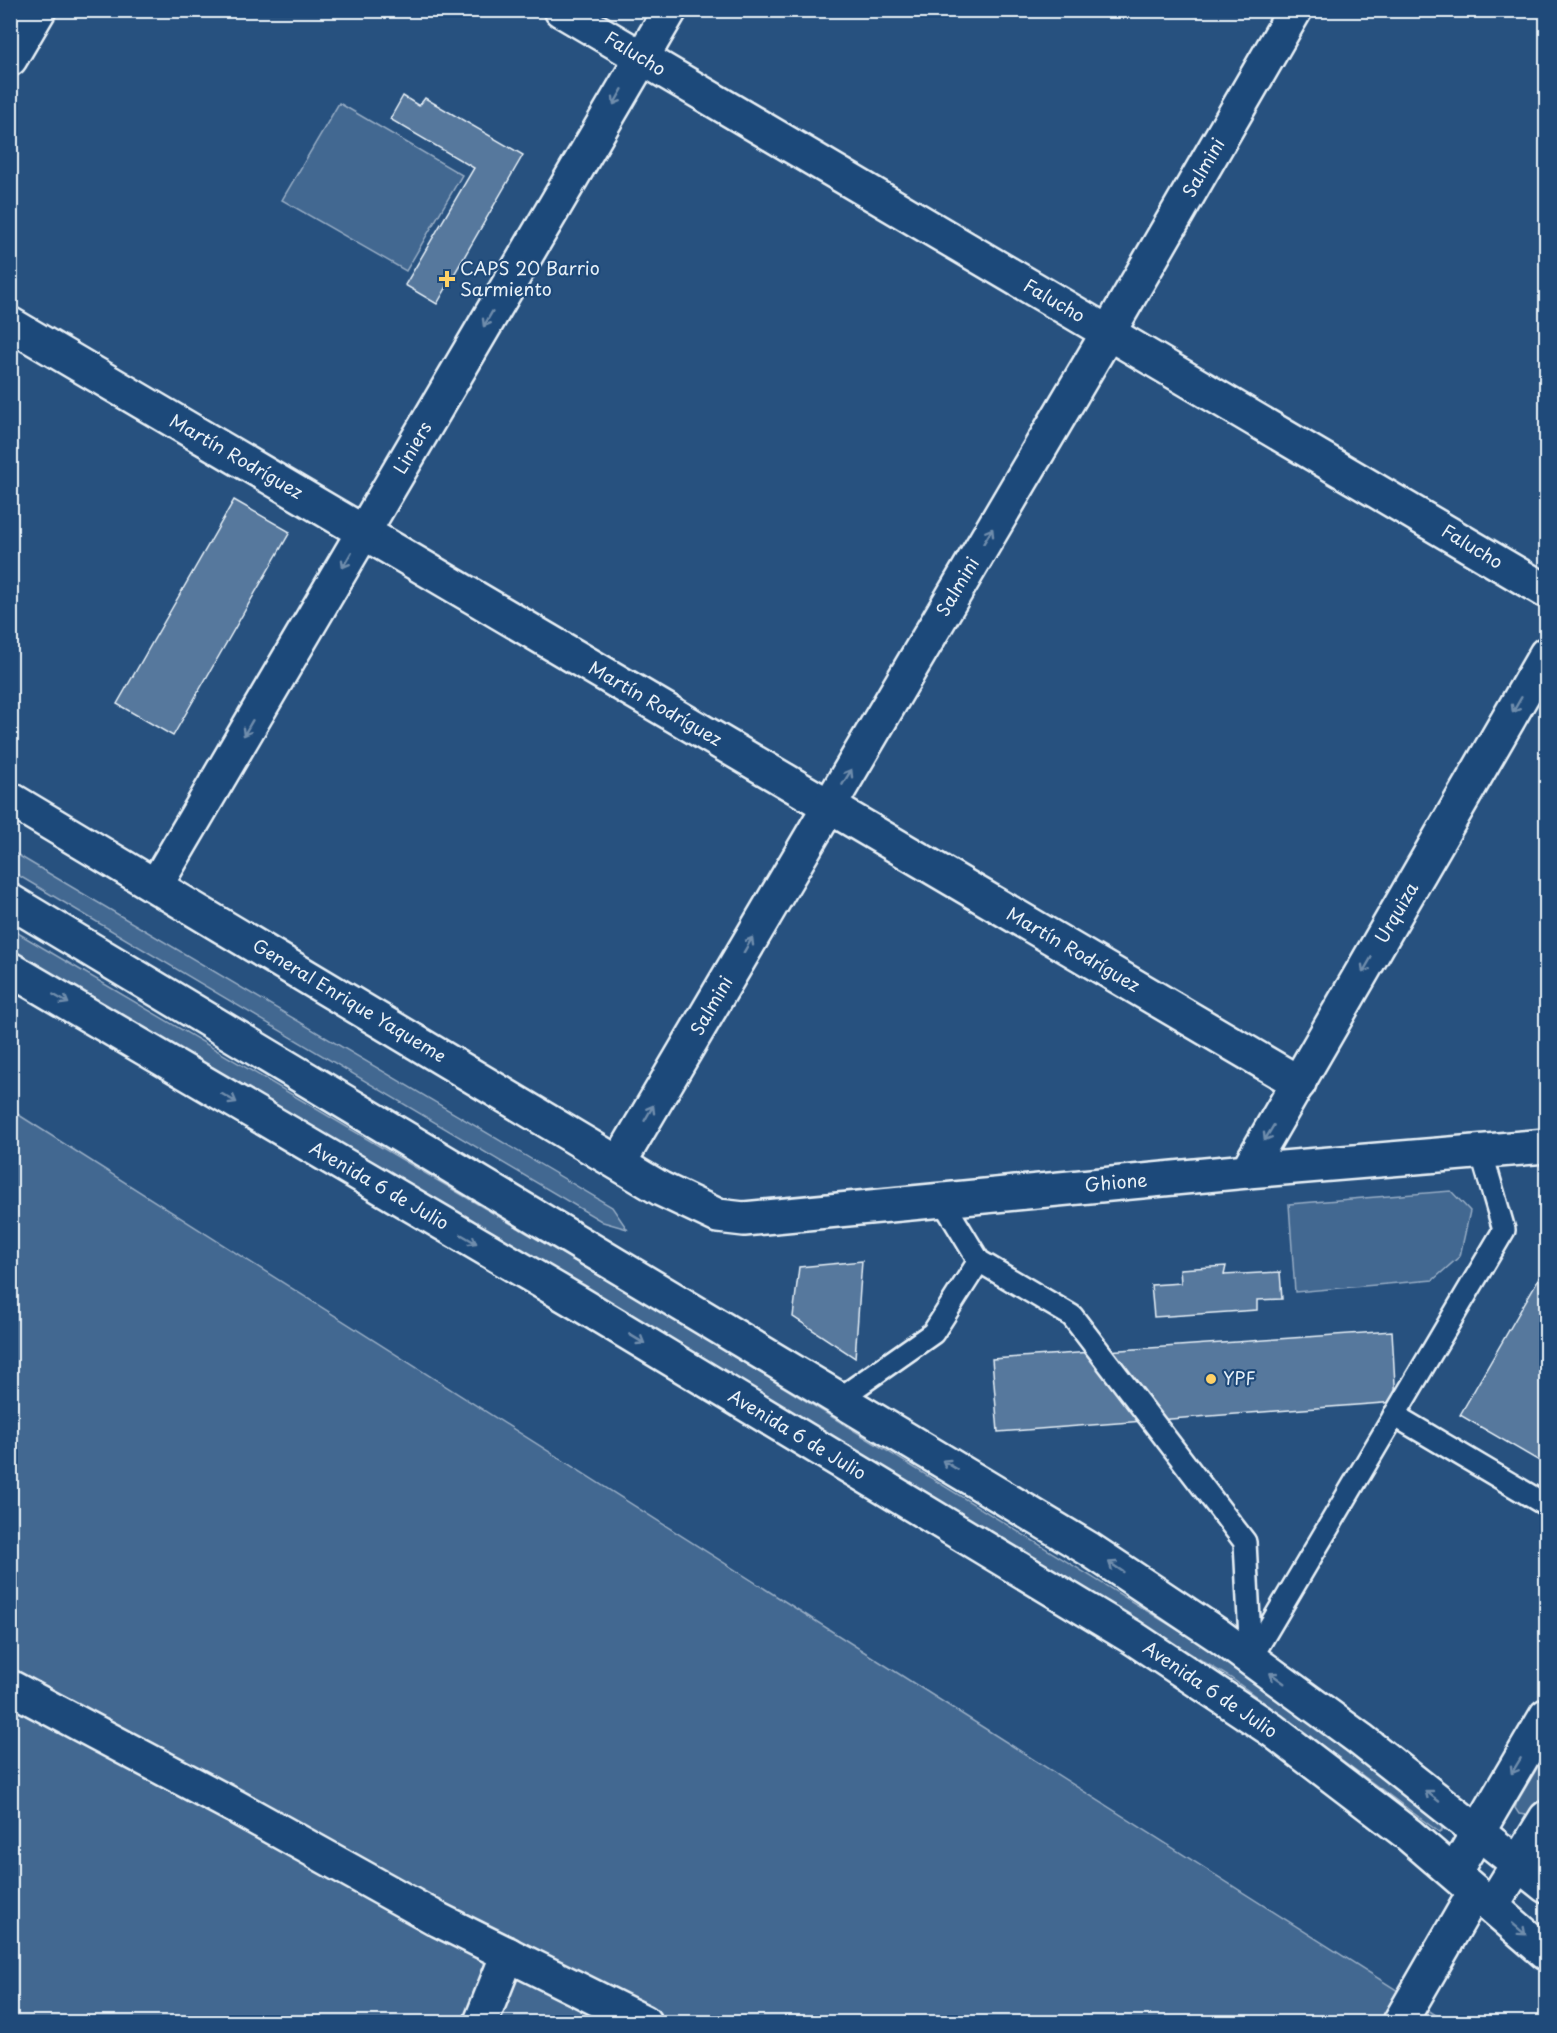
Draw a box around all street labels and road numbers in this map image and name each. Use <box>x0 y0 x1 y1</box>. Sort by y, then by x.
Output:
street label: Falucho <box>600 24 672 82</box>
street label: Salmini <box>1175 132 1231 202</box>
street label: Falucho <box>1019 271 1091 328</box>
street label: Martín Rodríguez <box>165 407 309 505</box>
street label: Liniers <box>386 416 438 479</box>
street label: Falucho <box>1437 517 1509 575</box>
street label: Salmini <box>928 551 985 621</box>
street label: Martín Rodríguez <box>584 654 728 752</box>
street label: Urquiza <box>1367 876 1424 948</box>
street label: Martín Rodríguez <box>1002 900 1146 998</box>
street label: General Enrique Yaqueme <box>248 931 452 1068</box>
street label: Salmini <box>683 970 739 1040</box>
street label: Avenida 6 de Julio <box>305 1134 454 1236</box>
street label: Ghione <box>1083 1165 1148 1198</box>
street label: Avenida 6 de Julio <box>724 1382 872 1486</box>
street label: Avenida 6 de Julio <box>1138 1634 1283 1744</box>

